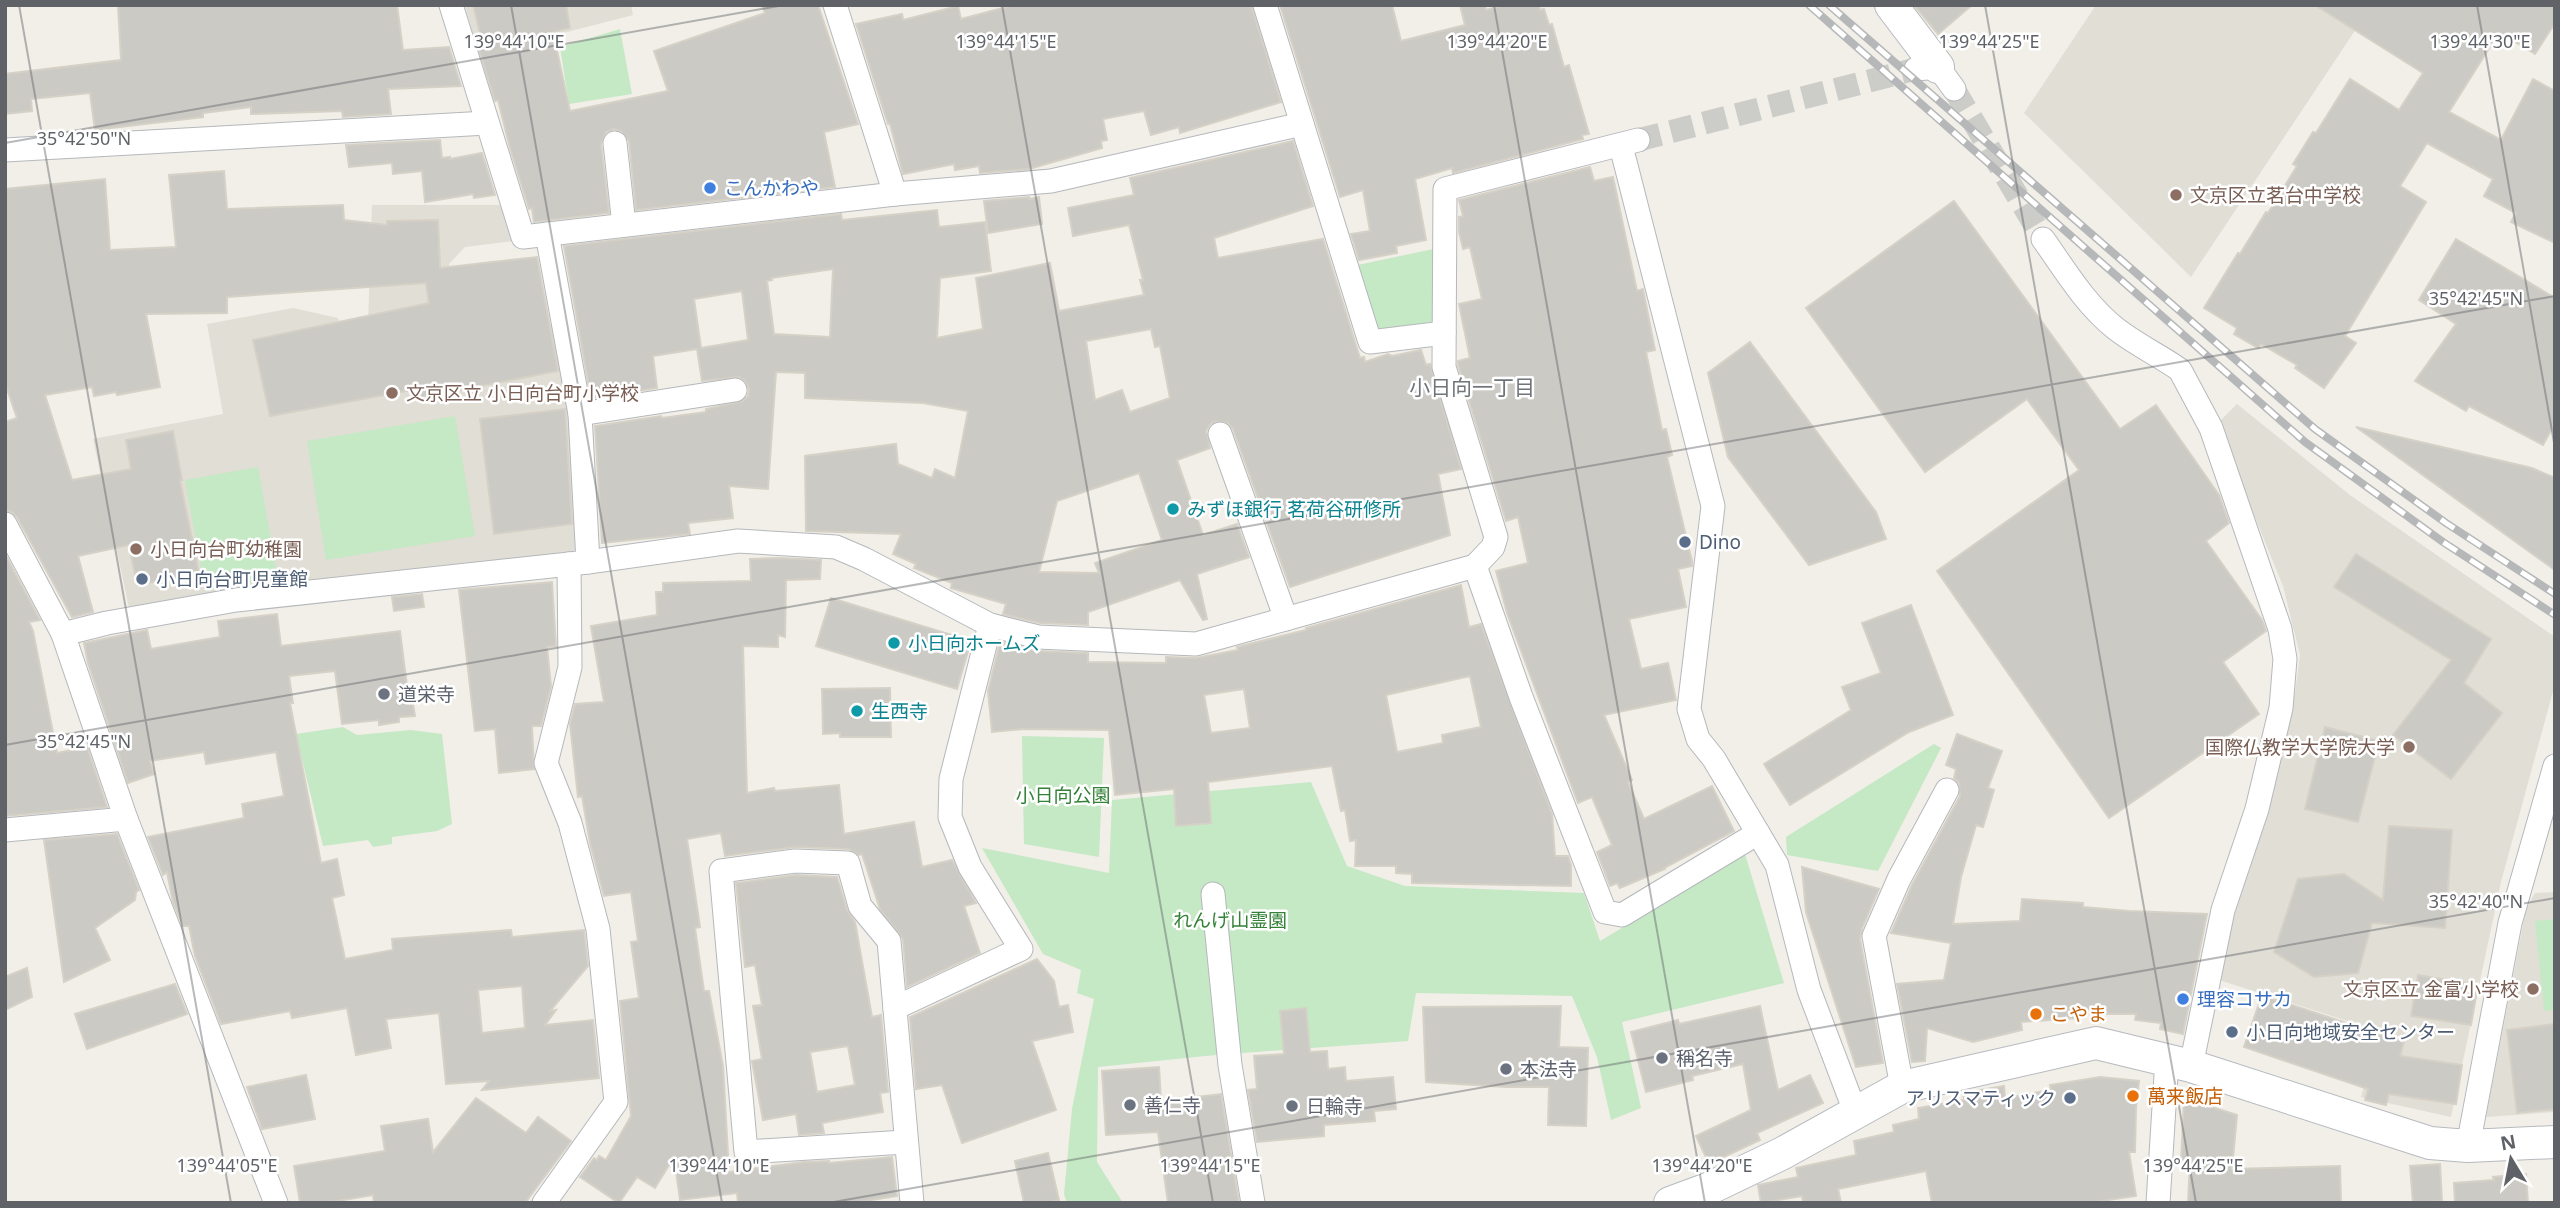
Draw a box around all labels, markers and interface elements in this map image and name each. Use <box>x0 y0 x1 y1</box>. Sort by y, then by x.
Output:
text: 139°44'10"E <box>463 29 565 53</box>
text: 139°44'15"E <box>955 29 1057 53</box>
text: 139°44'20"E <box>1446 29 1548 53</box>
text: 139°44'25"E <box>1938 29 2040 53</box>
text: 139°44'30"E <box>2429 29 2531 53</box>
text: 35°42'50"N <box>37 126 131 150</box>
place label: こんかわや <box>724 175 819 201</box>
marker: こんかわや <box>702 180 718 196</box>
place label: 文京区立茗台中学校 <box>2190 182 2361 208</box>
marker: 文京区立茗台中学校 <box>2168 187 2184 203</box>
text: 35°42'45"N <box>2429 286 2523 310</box>
district label: 小日向一丁目 <box>1409 373 1535 401</box>
place label: 文京区立 小日向台町小学校 <box>406 380 639 406</box>
marker: 文京区立 小日向台町小学校 <box>384 385 400 401</box>
place label: みずほ銀行 茗荷谷研修所 <box>1187 496 1401 522</box>
marker: みずほ銀行 茗荷谷研修所 <box>1165 501 1181 517</box>
place label: Dino <box>1699 529 1741 555</box>
marker: Dino <box>1677 534 1693 550</box>
place label: 小日向台町幼稚園 <box>150 536 302 562</box>
marker: 小日向台町幼稚園 <box>128 541 144 557</box>
place label: 小日向台町児童館 <box>156 566 308 592</box>
marker: 小日向台町児童館 <box>134 571 150 587</box>
place label: 小日向ホームズ <box>908 630 1040 656</box>
marker: 小日向ホームズ <box>886 635 902 651</box>
place label: 道栄寺 <box>398 681 455 707</box>
marker: 道栄寺 <box>376 686 392 702</box>
place label: 生西寺 <box>871 698 928 724</box>
marker: 生西寺 <box>849 703 865 719</box>
text: 35°42'45"N <box>37 729 131 753</box>
place label: 国際仏教学大学院大学 <box>2205 734 2395 760</box>
marker: 国際仏教学大学院大学 <box>2401 739 2417 755</box>
park label: 小日向公園 <box>1015 782 1111 808</box>
text: 35°42'40"N <box>2429 889 2523 913</box>
park label: れんげ山霊園 <box>1173 907 1287 933</box>
place label: 文京区立 金富小学校 <box>2343 976 2519 1002</box>
marker: 文京区立 金富小学校 <box>2525 981 2541 997</box>
place label: 理容コサカ <box>2197 986 2292 1012</box>
marker: 理容コサカ <box>2175 991 2191 1007</box>
place label: こやま <box>2050 1001 2107 1027</box>
marker: こやま <box>2028 1006 2044 1022</box>
place label: 小日向地域安全センター <box>2246 1019 2455 1045</box>
marker: 小日向地域安全センター <box>2224 1024 2240 1040</box>
place label: 稱名寺 <box>1676 1045 1733 1071</box>
marker: 稱名寺 <box>1654 1050 1670 1066</box>
place label: 本法寺 <box>1520 1056 1577 1082</box>
marker: 本法寺 <box>1498 1061 1514 1077</box>
place label: 萬来飯店 <box>2147 1083 2223 1109</box>
place label: アリスマティック <box>1906 1085 2056 1111</box>
marker: 萬来飯店 <box>2125 1088 2141 1104</box>
marker: アリスマティック <box>2062 1090 2078 1106</box>
place label: 善仁寺 <box>1144 1092 1201 1118</box>
place label: 日輪寺 <box>1306 1093 1363 1119</box>
marker: 善仁寺 <box>1122 1097 1138 1113</box>
marker: 日輪寺 <box>1284 1098 1300 1114</box>
north arrow <box>2476 1124 2546 1194</box>
text: N <box>2498 1128 2518 1156</box>
text: 139°44'05"E <box>176 1153 278 1177</box>
text: 139°44'10"E <box>668 1153 770 1177</box>
text: 139°44'15"E <box>1159 1153 1261 1177</box>
text: 139°44'20"E <box>1651 1153 1753 1177</box>
text: 139°44'25"E <box>2142 1153 2244 1177</box>

